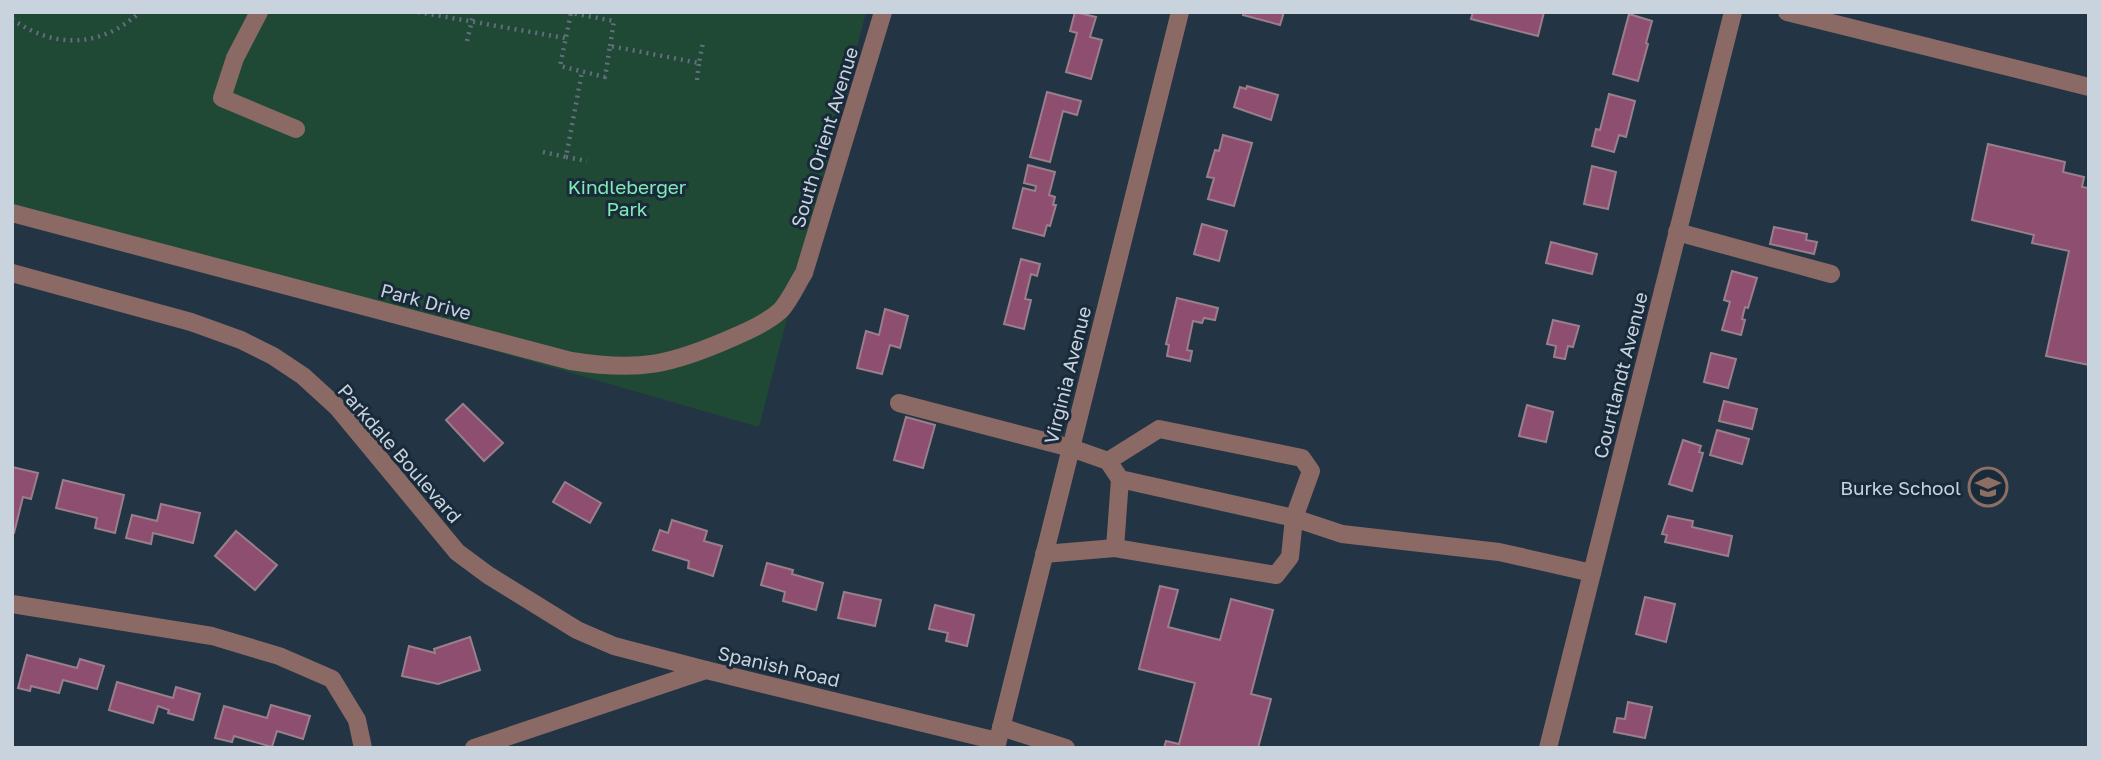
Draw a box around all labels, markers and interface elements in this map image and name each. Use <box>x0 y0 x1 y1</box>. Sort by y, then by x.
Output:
street label: South Orient Avenue <box>786 44 862 230</box>
park label: Kindleberger Park <box>568 175 687 220</box>
street label: Park Drive <box>378 278 474 324</box>
street label: Courtlandt Avenue <box>1588 289 1652 461</box>
street label: Virginia Avenue <box>1039 304 1095 446</box>
street label: Parkdale Boulevard <box>333 379 467 527</box>
school or university icon: Burke School <box>1967 466 2009 508</box>
place label: Burke School <box>1840 476 1961 499</box>
street label: Spanish Road <box>716 641 842 691</box>

